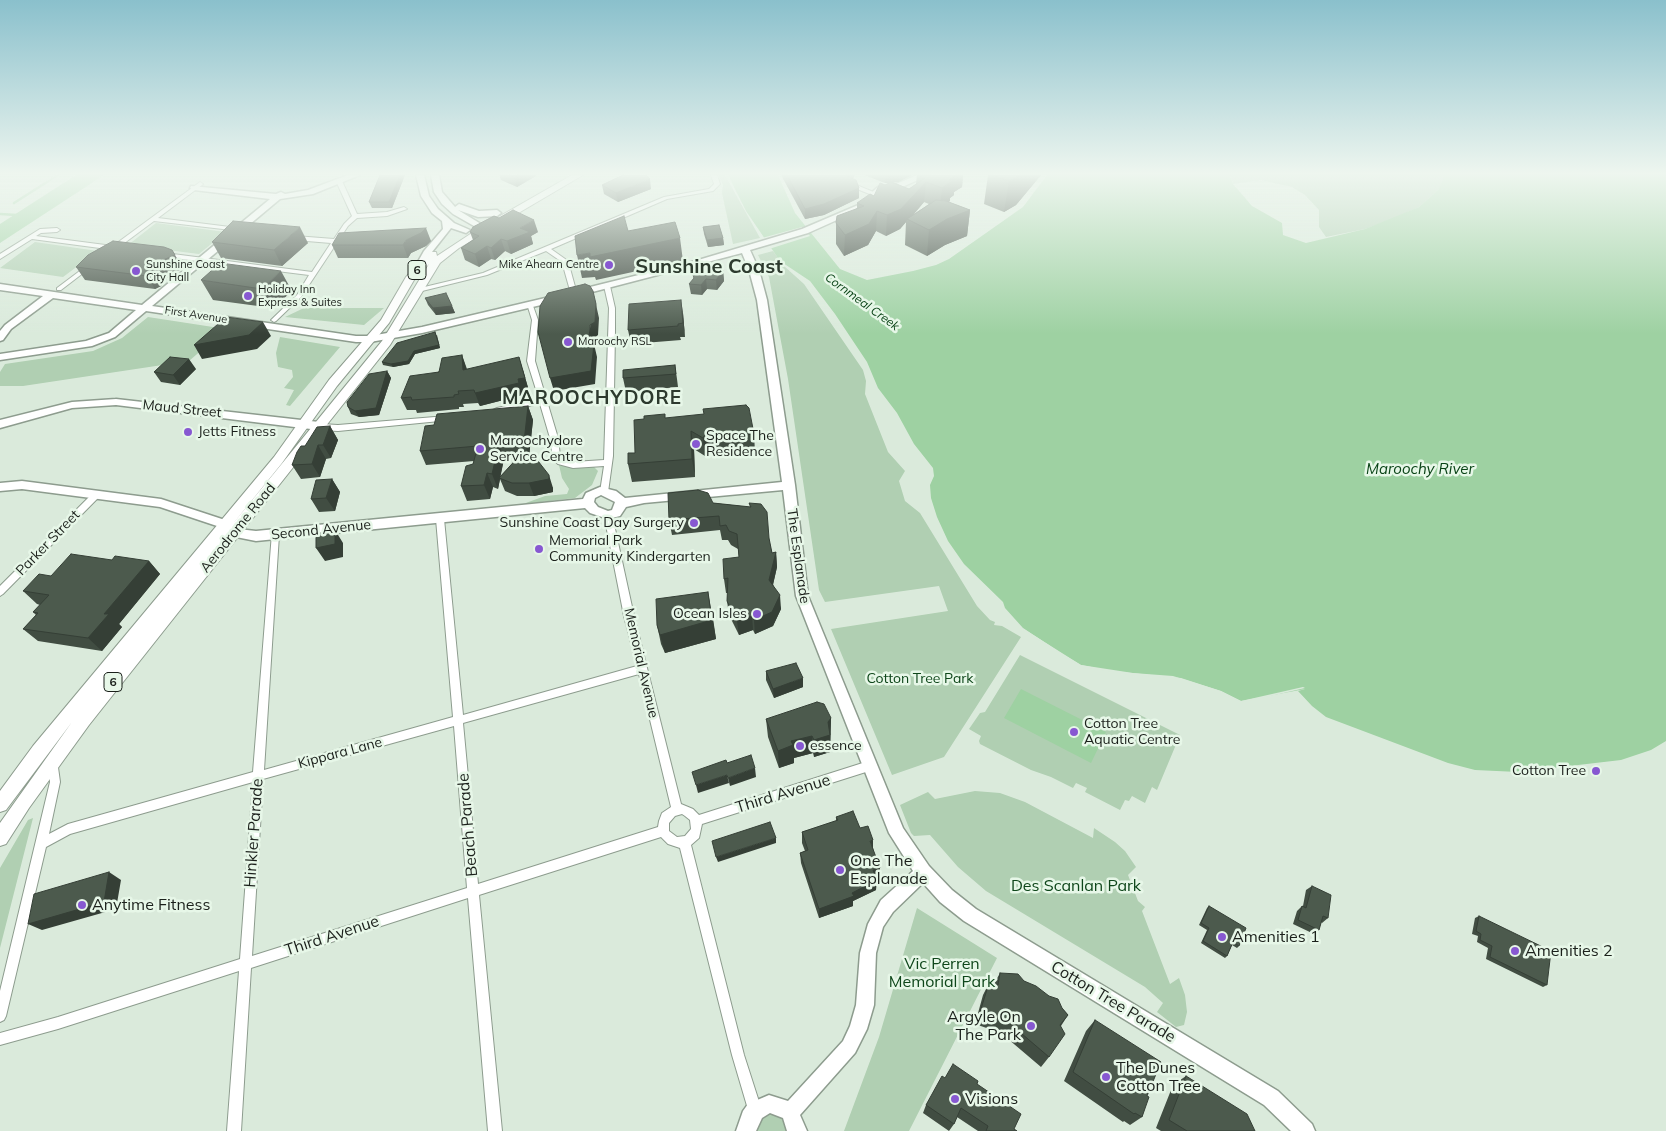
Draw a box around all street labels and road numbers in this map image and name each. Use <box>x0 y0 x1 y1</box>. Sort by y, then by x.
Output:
road number: 6 <box>408 260 426 280</box>
street label: First Avenue <box>164 304 228 326</box>
street label: Maud Street <box>142 397 222 421</box>
street label: Aerodrome Road <box>197 480 279 576</box>
street label: Parker Street <box>13 507 83 579</box>
street label: The Esplanade <box>783 507 813 605</box>
street label: Second Avenue <box>270 516 372 544</box>
street label: Memorial Avenue <box>620 606 662 720</box>
road number: 6 <box>104 672 122 692</box>
street label: Kippara Lane <box>296 734 384 772</box>
street label: Third Avenue <box>733 770 833 818</box>
street label: Beach Parade <box>454 772 482 878</box>
street label: Hinkler Parade <box>241 778 267 888</box>
street label: Third Avenue <box>282 912 382 960</box>
street label: Cotton Tree Parade <box>1047 957 1179 1047</box>

